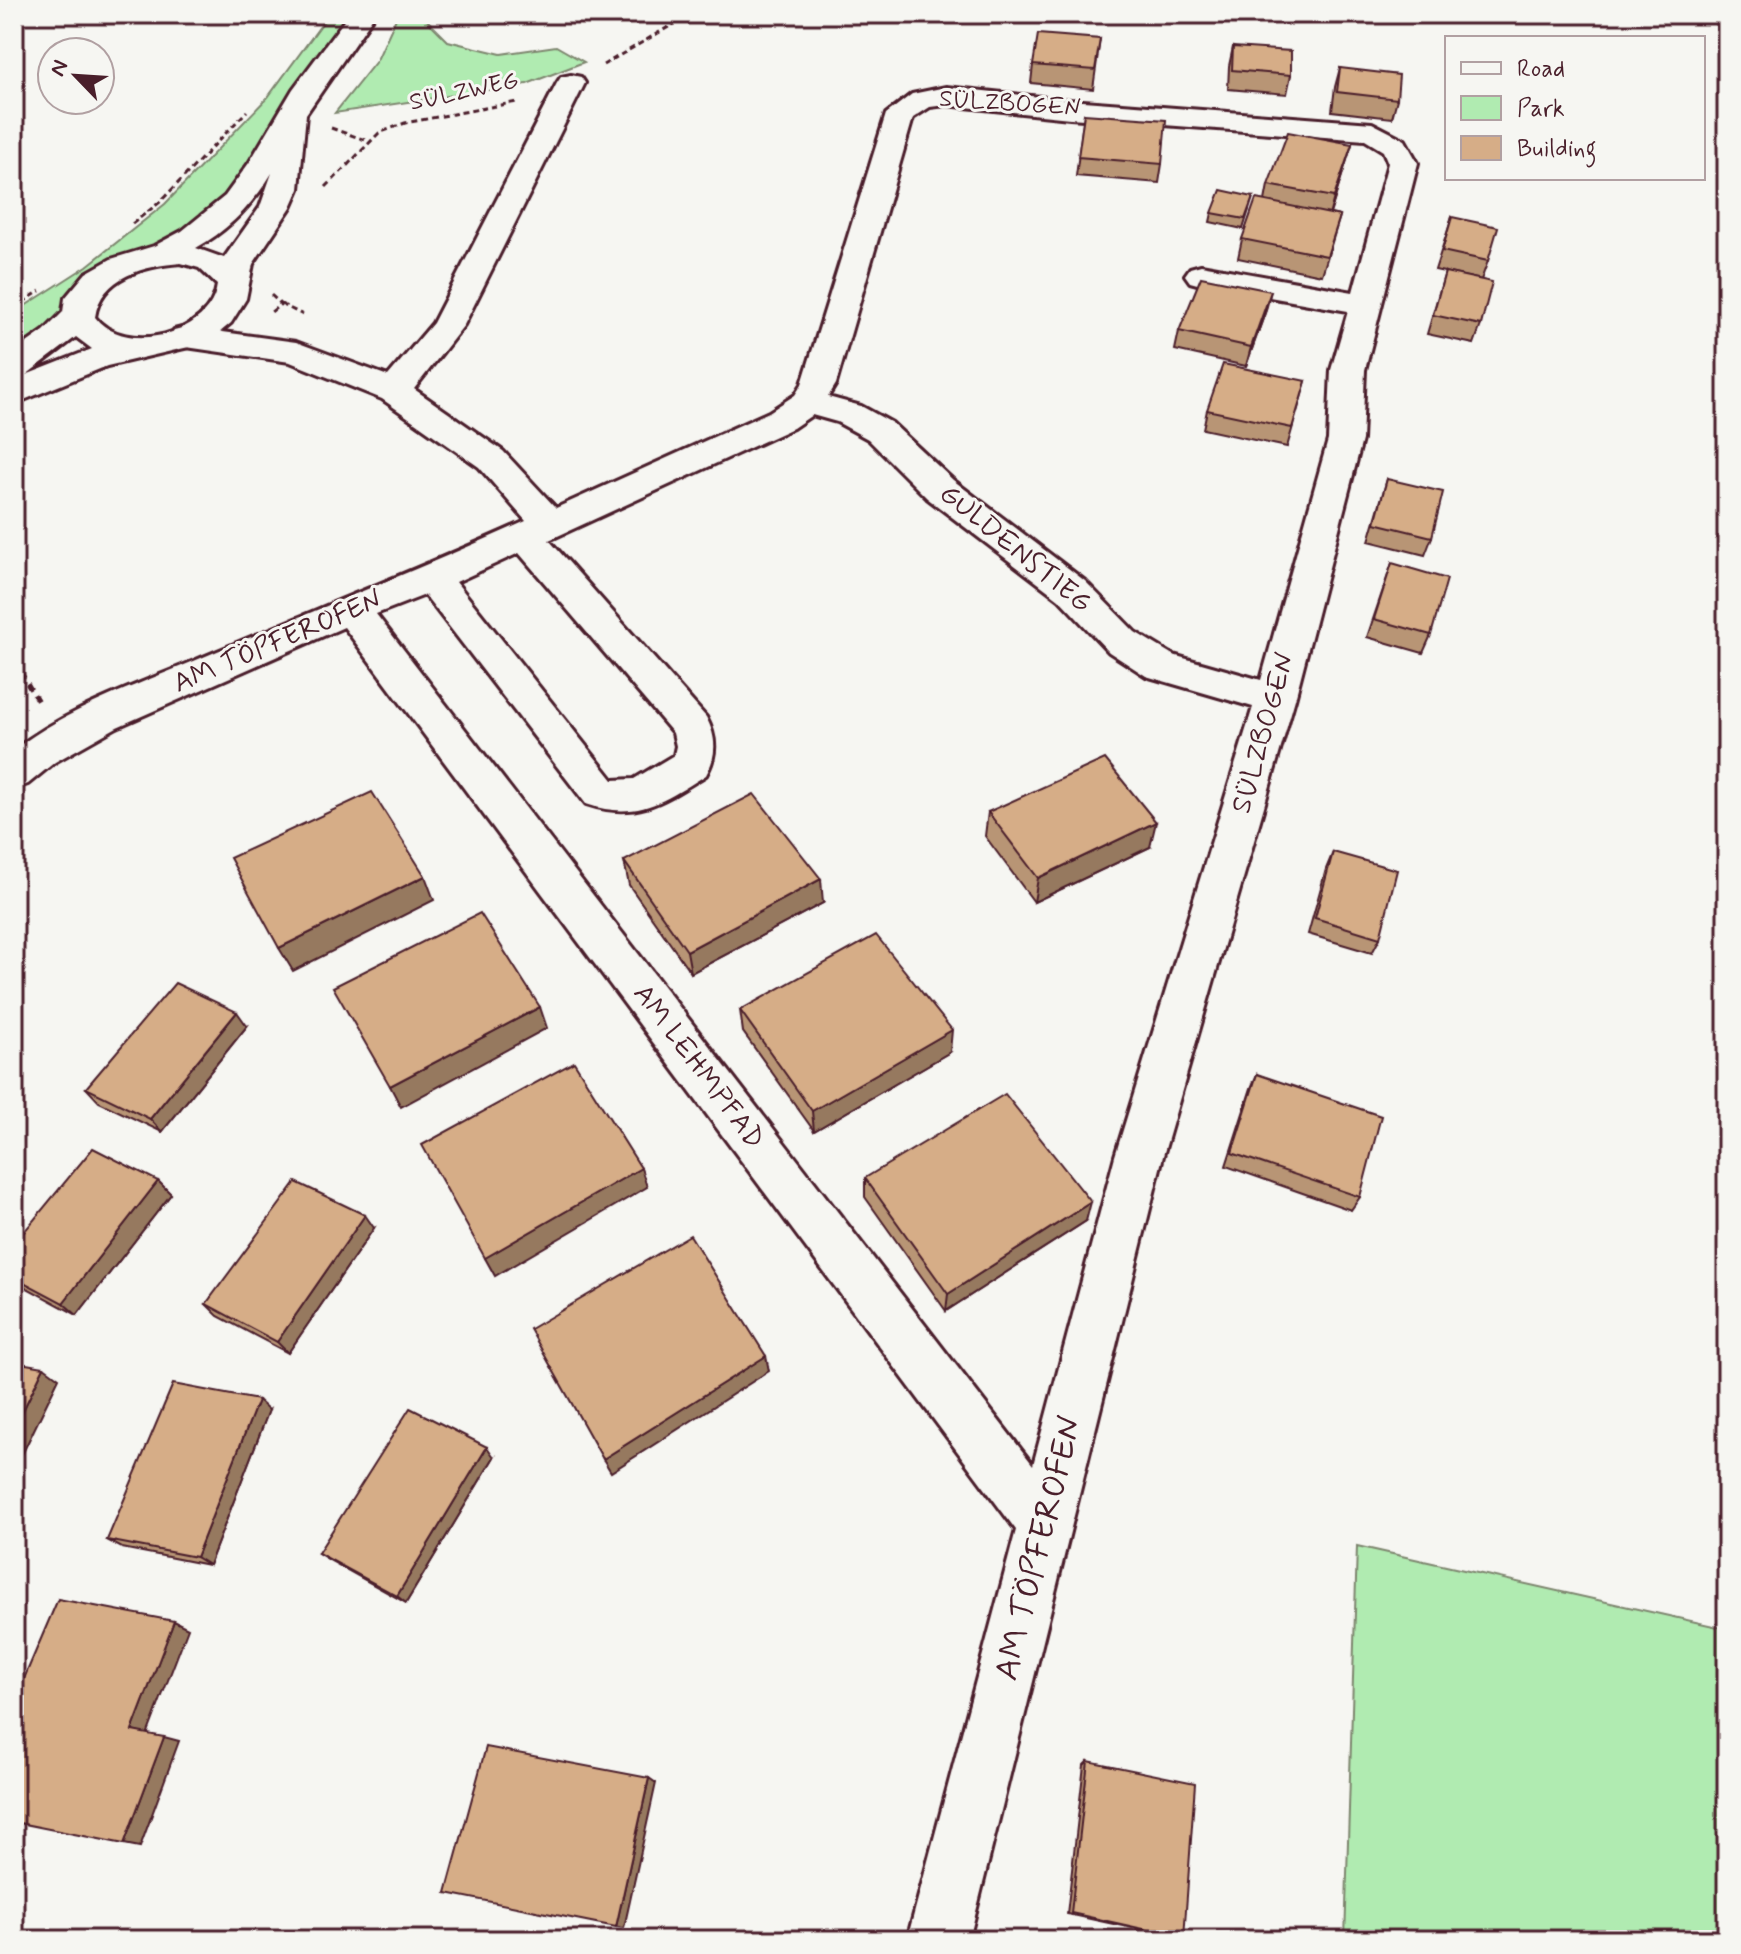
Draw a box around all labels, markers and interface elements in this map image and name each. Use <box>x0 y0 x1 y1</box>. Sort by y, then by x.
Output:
north arrow <box>36 36 116 116</box>
legend <box>1445 36 1705 180</box>
text: Road <box>1517 54 1565 85</box>
text: N <box>44 56 75 81</box>
street label: SÜLZWEG <box>407 65 521 119</box>
street label: SÜLZBOGEN <box>938 84 1082 124</box>
text: Park <box>1517 94 1565 125</box>
text: Building <box>1517 134 1597 168</box>
street label: GULDENSTIEG <box>931 476 1099 622</box>
street label: AM TÖPFEROFEN <box>168 581 388 703</box>
street label: SÜLZBOGEN <box>1223 648 1305 818</box>
street label: AM LEHMPFAD <box>624 977 772 1157</box>
street label: AM TÖPFEROFEN <box>984 1411 1094 1685</box>

